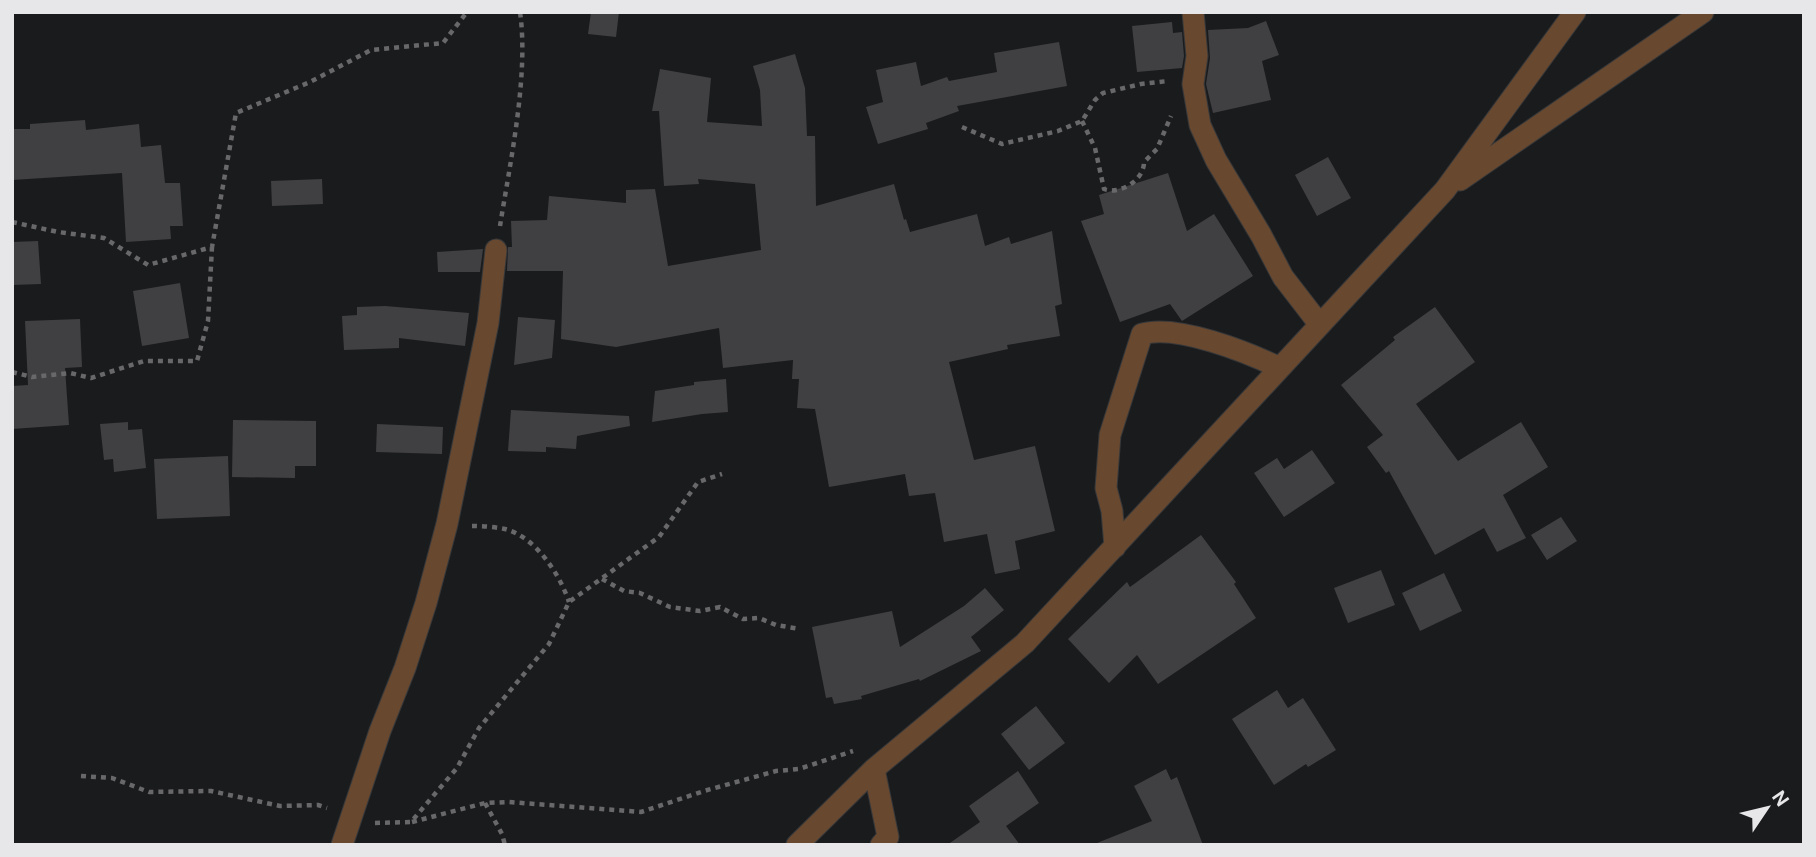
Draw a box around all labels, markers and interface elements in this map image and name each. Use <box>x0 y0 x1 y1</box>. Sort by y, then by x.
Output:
north arrow <box>1732 773 1802 843</box>
text: N <box>1766 786 1795 811</box>

